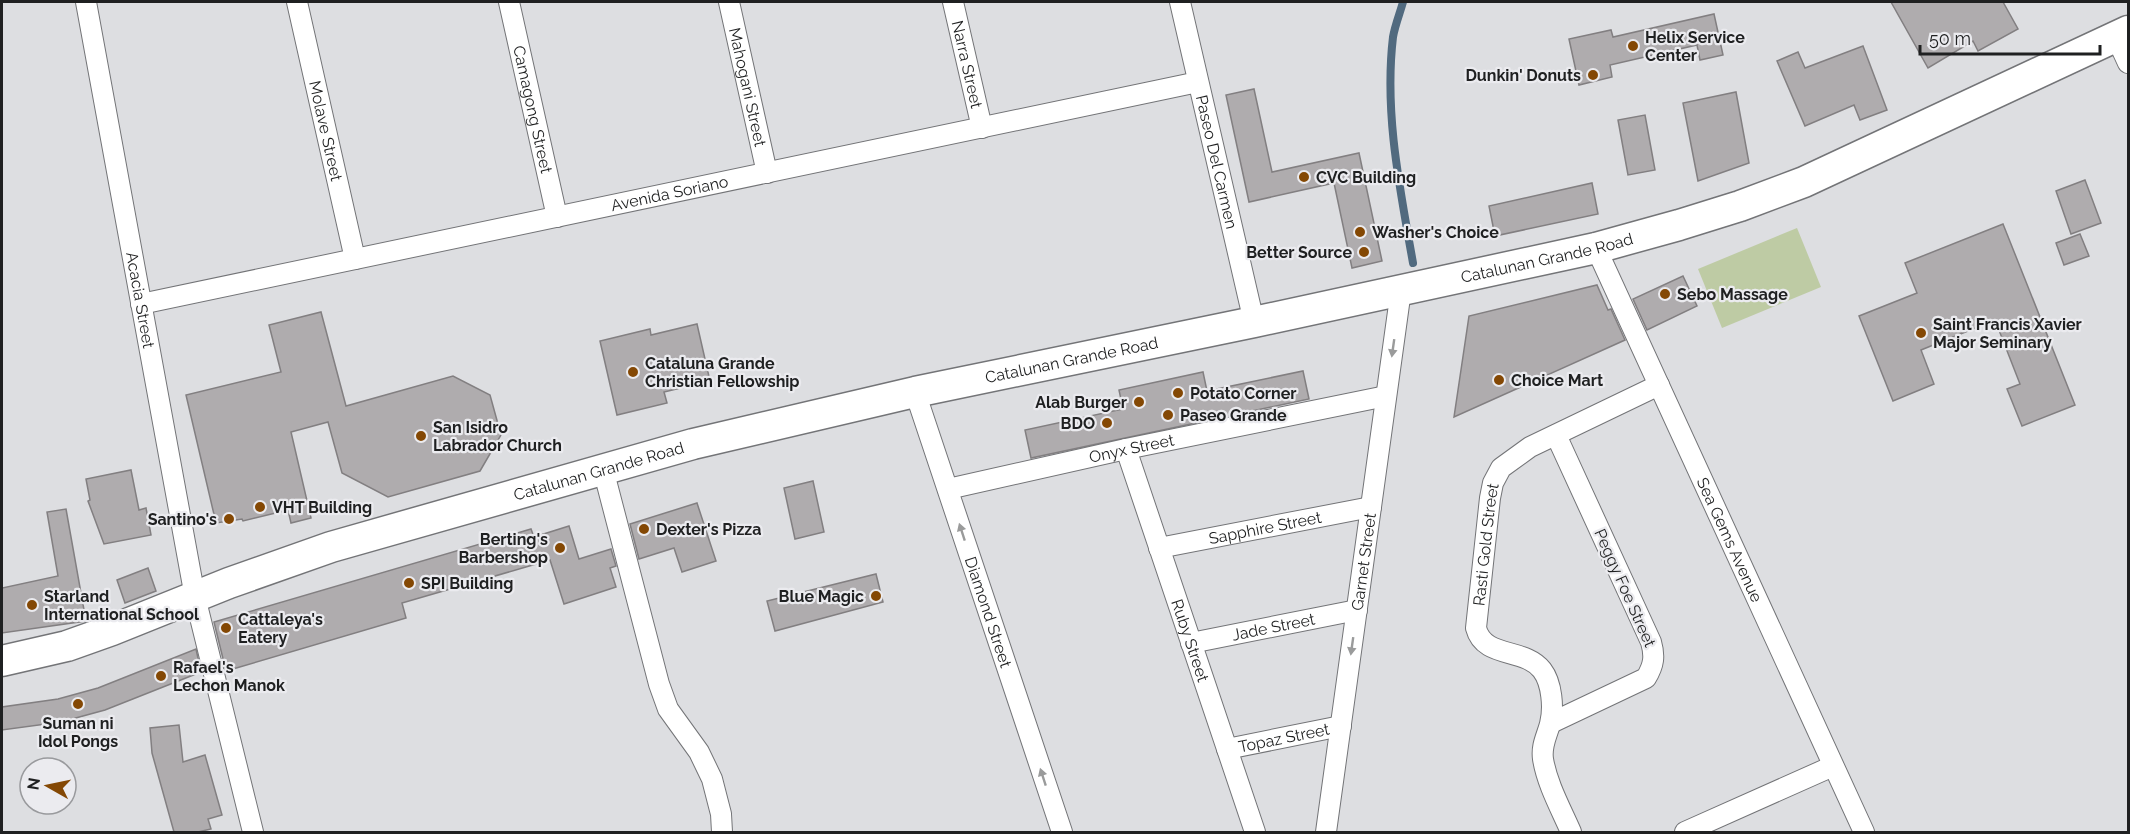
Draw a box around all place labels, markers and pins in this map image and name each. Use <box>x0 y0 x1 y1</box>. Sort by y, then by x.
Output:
place label: Helix Service Center <box>1645 28 1745 65</box>
marker: Helix Service Center <box>1626 39 1640 53</box>
place label: Dunkin' Donuts <box>1465 66 1581 85</box>
marker: Dunkin' Donuts <box>1586 68 1600 82</box>
place label: CVC Building <box>1316 168 1416 187</box>
marker: CVC Building <box>1297 170 1311 184</box>
place label: Washer's Choice <box>1372 223 1499 242</box>
marker: Washer's Choice <box>1353 225 1367 239</box>
place label: Better Source <box>1246 243 1352 262</box>
marker: Better Source <box>1357 245 1371 259</box>
place label: Sebo Massage <box>1677 285 1788 304</box>
marker: Sebo Massage <box>1658 287 1672 301</box>
place label: Saint Francis Xavier Major Seminary <box>1933 315 2082 352</box>
marker: Saint Francis Xavier Major Seminary <box>1914 326 1928 340</box>
place label: Cataluna Grande Christian Fellowship <box>645 354 800 391</box>
marker: Cataluna Grande Christian Fellowship <box>626 365 640 379</box>
place label: Choice Mart <box>1511 371 1603 390</box>
marker: Choice Mart <box>1492 373 1506 387</box>
place label: Potato Corner <box>1190 384 1296 403</box>
marker: Potato Corner <box>1171 386 1185 400</box>
place label: Alab Burger <box>1035 393 1127 412</box>
marker: Alab Burger <box>1132 395 1146 409</box>
place label: Paseo Grande <box>1180 406 1287 425</box>
marker: Paseo Grande <box>1161 408 1175 422</box>
place label: BDO <box>1061 414 1095 433</box>
marker: BDO <box>1100 416 1114 430</box>
place label: San Isidro Labrador Church <box>433 418 562 455</box>
marker: San Isidro Labrador Church <box>414 429 428 443</box>
place label: VHT Building <box>272 498 372 517</box>
marker: VHT Building <box>253 500 267 514</box>
place label: Santino's <box>148 510 217 529</box>
marker: Santino's <box>222 512 236 526</box>
place label: Dexter's Pizza <box>656 520 761 539</box>
marker: Dexter's Pizza <box>637 522 651 536</box>
place label: Berting's Barbershop <box>458 530 548 567</box>
marker: Berting's Barbershop <box>553 541 567 555</box>
place label: SPI Building <box>421 574 513 593</box>
marker: SPI Building <box>402 576 416 590</box>
place label: Starland International School <box>44 587 200 624</box>
place label: Blue Magic <box>779 587 864 606</box>
marker: Blue Magic <box>869 589 883 603</box>
marker: Starland International School <box>25 598 39 612</box>
place label: Cattaleya's Eatery <box>238 610 323 647</box>
marker: Cattaleya's Eatery <box>219 621 233 635</box>
place label: Rafael's Lechon Manok <box>173 658 285 695</box>
marker: Rafael's Lechon Manok <box>154 669 168 683</box>
marker: Suman ni Idol Pongs <box>71 697 85 711</box>
place label: Suman ni Idol Pongs <box>38 714 118 751</box>

